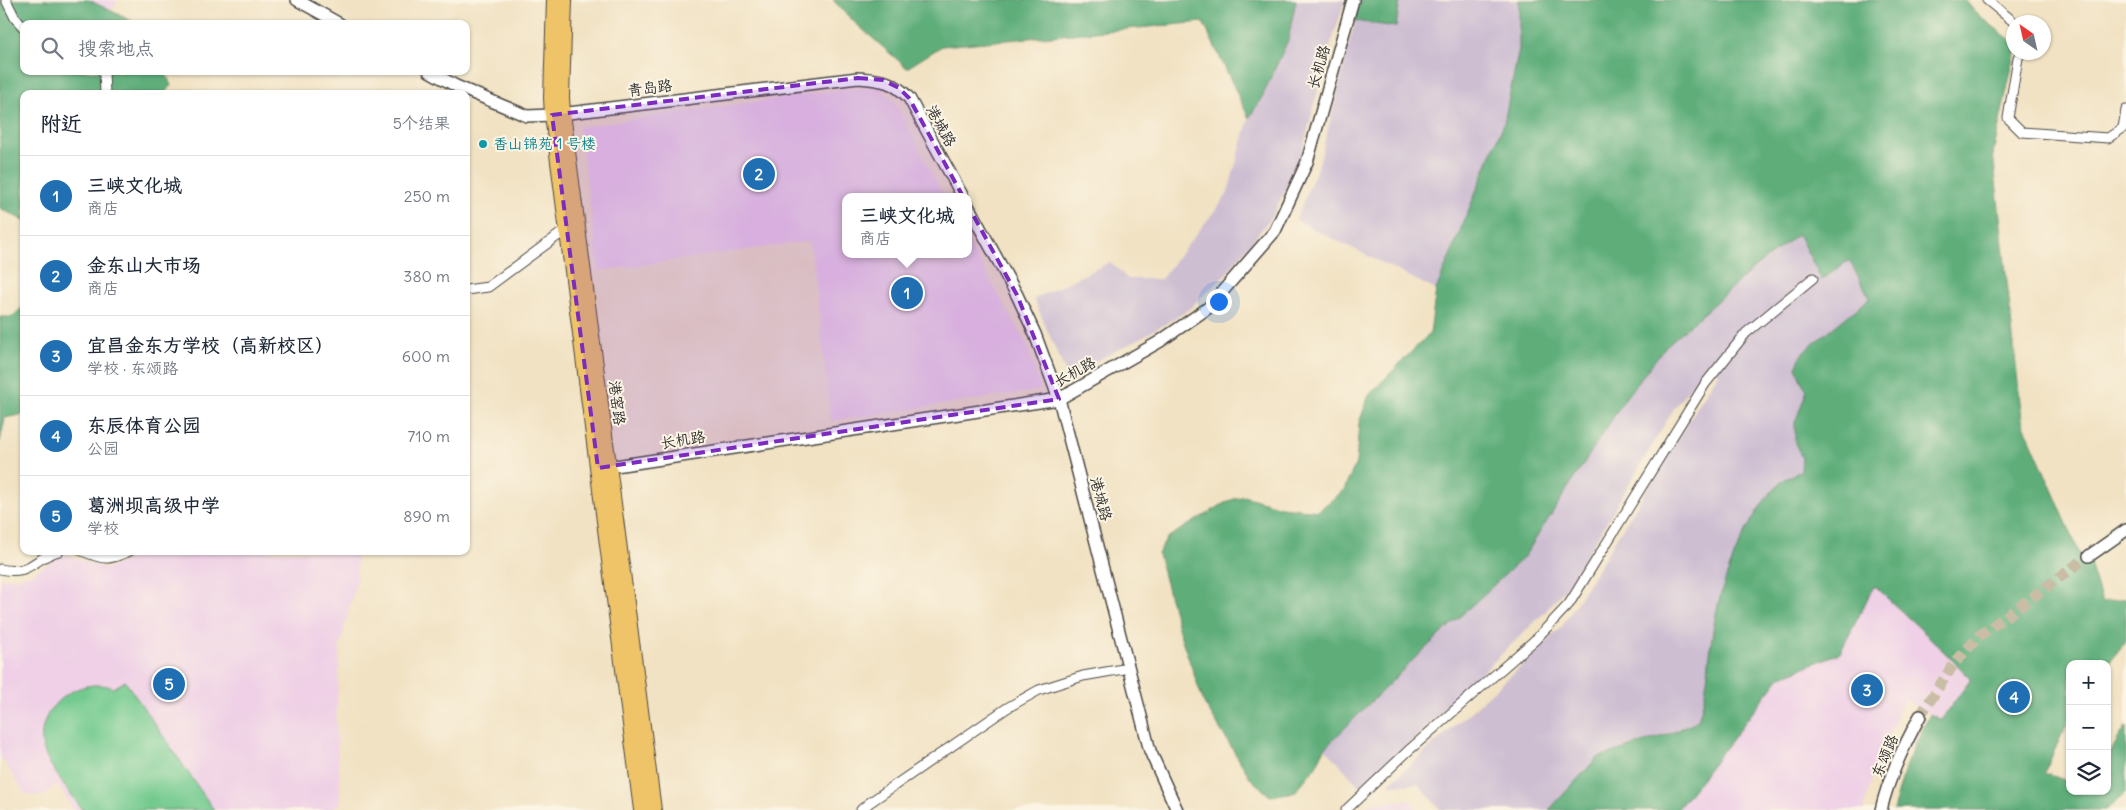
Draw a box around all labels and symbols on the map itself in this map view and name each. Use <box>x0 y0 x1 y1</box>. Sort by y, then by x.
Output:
north arrow <box>2006 15 2051 60</box>
street label: 长机路 <box>1303 43 1334 91</box>
street label: 青岛路 <box>626 75 673 100</box>
street label: 港城路 <box>922 101 961 150</box>
place label: 香山锦苑 1 号楼 <box>493 134 596 153</box>
marker: 香山锦苑 1 号楼 <box>477 138 489 150</box>
pin: 2 <box>743 155 775 193</box>
pin: 1 <box>891 274 923 312</box>
your location <box>1206 289 1232 315</box>
street label: 长机路 <box>1050 352 1099 391</box>
street label: 港窑路 <box>605 379 630 426</box>
street label: 长机路 <box>659 427 707 452</box>
street label: 港城路 <box>1086 475 1116 523</box>
pin: 5 <box>153 665 185 703</box>
pin: 3 <box>1851 671 1883 709</box>
pin: 4 <box>1998 678 2030 716</box>
street label: 东颂路 <box>1867 731 1902 780</box>

